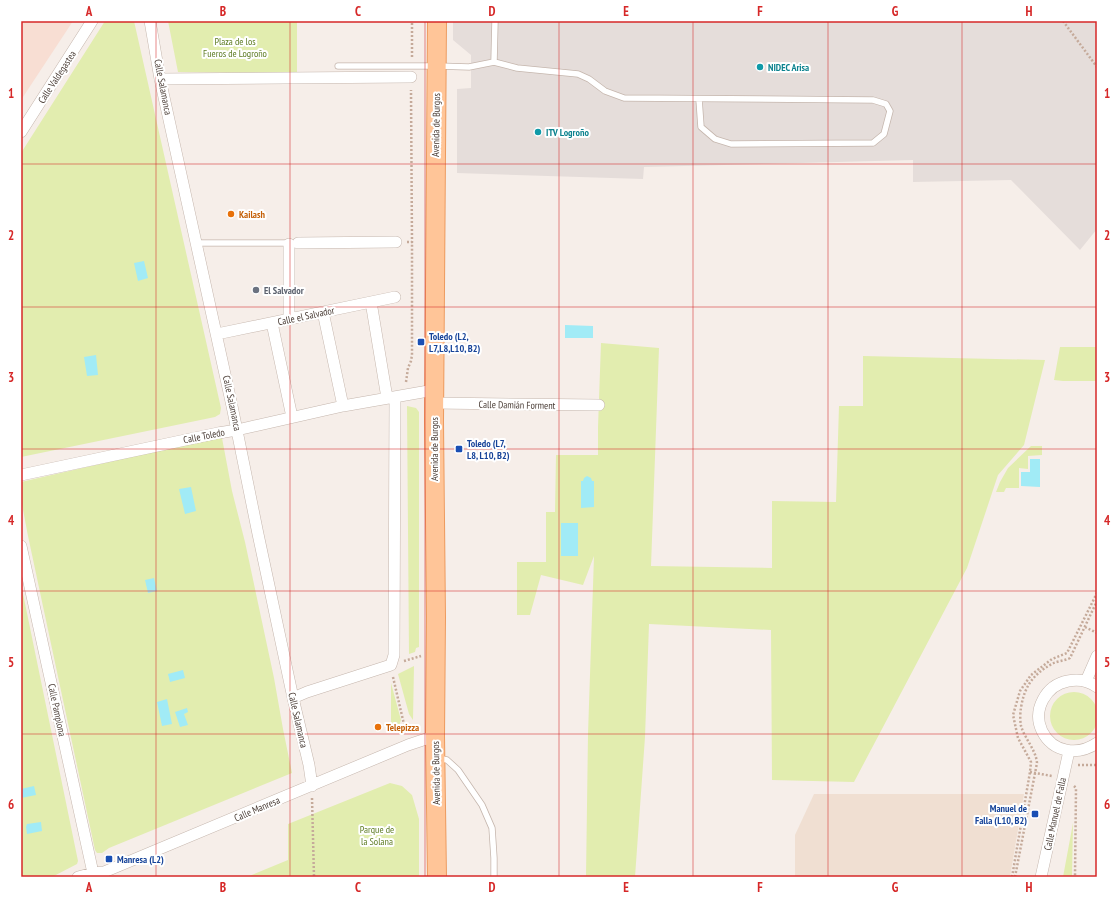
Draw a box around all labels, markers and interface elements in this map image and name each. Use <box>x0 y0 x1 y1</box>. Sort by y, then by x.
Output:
text: A <box>85 3 93 20</box>
text: B <box>220 3 226 20</box>
text: C <box>355 3 361 20</box>
text: D <box>489 3 496 20</box>
text: E <box>623 3 629 20</box>
text: F <box>757 3 763 20</box>
text: G <box>892 3 899 20</box>
text: H <box>1026 3 1033 20</box>
park label: Plaza de los Fueros de Logroño <box>203 35 267 60</box>
street label: Calle Valdegastea <box>35 48 79 106</box>
street label: Calle Salamanca <box>151 58 175 116</box>
place label: NIDEC Arisa <box>768 61 809 74</box>
marker: NIDEC Arisa <box>755 62 765 72</box>
text: 1 <box>8 85 14 102</box>
text: 1 <box>1104 85 1110 102</box>
street label: Avenida de Burgos <box>429 92 443 157</box>
place label: ITV Logroño <box>546 126 589 139</box>
marker: ITV Logroño <box>533 127 543 137</box>
place label: Kailash <box>239 208 265 221</box>
marker: Kailash <box>226 209 236 219</box>
text: 2 <box>8 227 14 244</box>
text: 2 <box>1104 227 1110 244</box>
place label: El Salvador <box>264 284 304 297</box>
marker: El Salvador <box>251 285 261 295</box>
street label: Calle el Salvador <box>276 304 336 328</box>
place label: Toledo (L2, L7,L8,L10, B2) <box>429 330 480 355</box>
marker: Toledo (L2, L7,L8,L10, B2) <box>416 337 426 347</box>
text: 3 <box>8 369 14 386</box>
text: 3 <box>1104 369 1110 386</box>
street label: Calle Salamanca <box>220 374 244 432</box>
street label: Calle Damián Forment <box>479 398 556 412</box>
street label: Avenida de Burgos <box>428 416 441 481</box>
street label: Calle Toledo <box>182 426 226 446</box>
place label: Toledo (L7, L8, L10, B2) <box>467 437 510 462</box>
marker: Toledo (L7, L8, L10, B2) <box>454 444 464 454</box>
text: 4 <box>8 512 15 529</box>
text: 4 <box>1104 512 1111 529</box>
text: 5 <box>8 654 14 671</box>
text: 5 <box>1104 654 1110 671</box>
street label: Calle Pamplona <box>45 682 69 738</box>
street label: Calle Salamanca <box>285 691 311 749</box>
place label: Telepizza <box>386 721 419 734</box>
marker: Telepizza <box>373 722 383 732</box>
street label: Avenida de Burgos <box>429 740 443 805</box>
street label: Calle Manuel de Falla <box>1041 776 1069 852</box>
street label: Calle Manresa <box>232 794 282 824</box>
text: 6 <box>8 796 14 813</box>
text: 6 <box>1104 796 1110 813</box>
place label: Manuel de Falla (L10, B2) <box>975 802 1027 827</box>
marker: Manuel de Falla (L10, B2) <box>1030 809 1040 819</box>
park label: Parque de la Solana <box>360 823 394 848</box>
place label: Manresa (L2) <box>117 853 164 866</box>
marker: Manresa (L2) <box>104 854 114 864</box>
text: A <box>85 879 93 896</box>
text: B <box>220 879 226 896</box>
text: C <box>355 879 361 896</box>
text: D <box>489 879 496 896</box>
text: E <box>623 879 629 896</box>
text: F <box>757 879 763 896</box>
text: G <box>892 879 899 896</box>
text: H <box>1026 879 1033 896</box>

